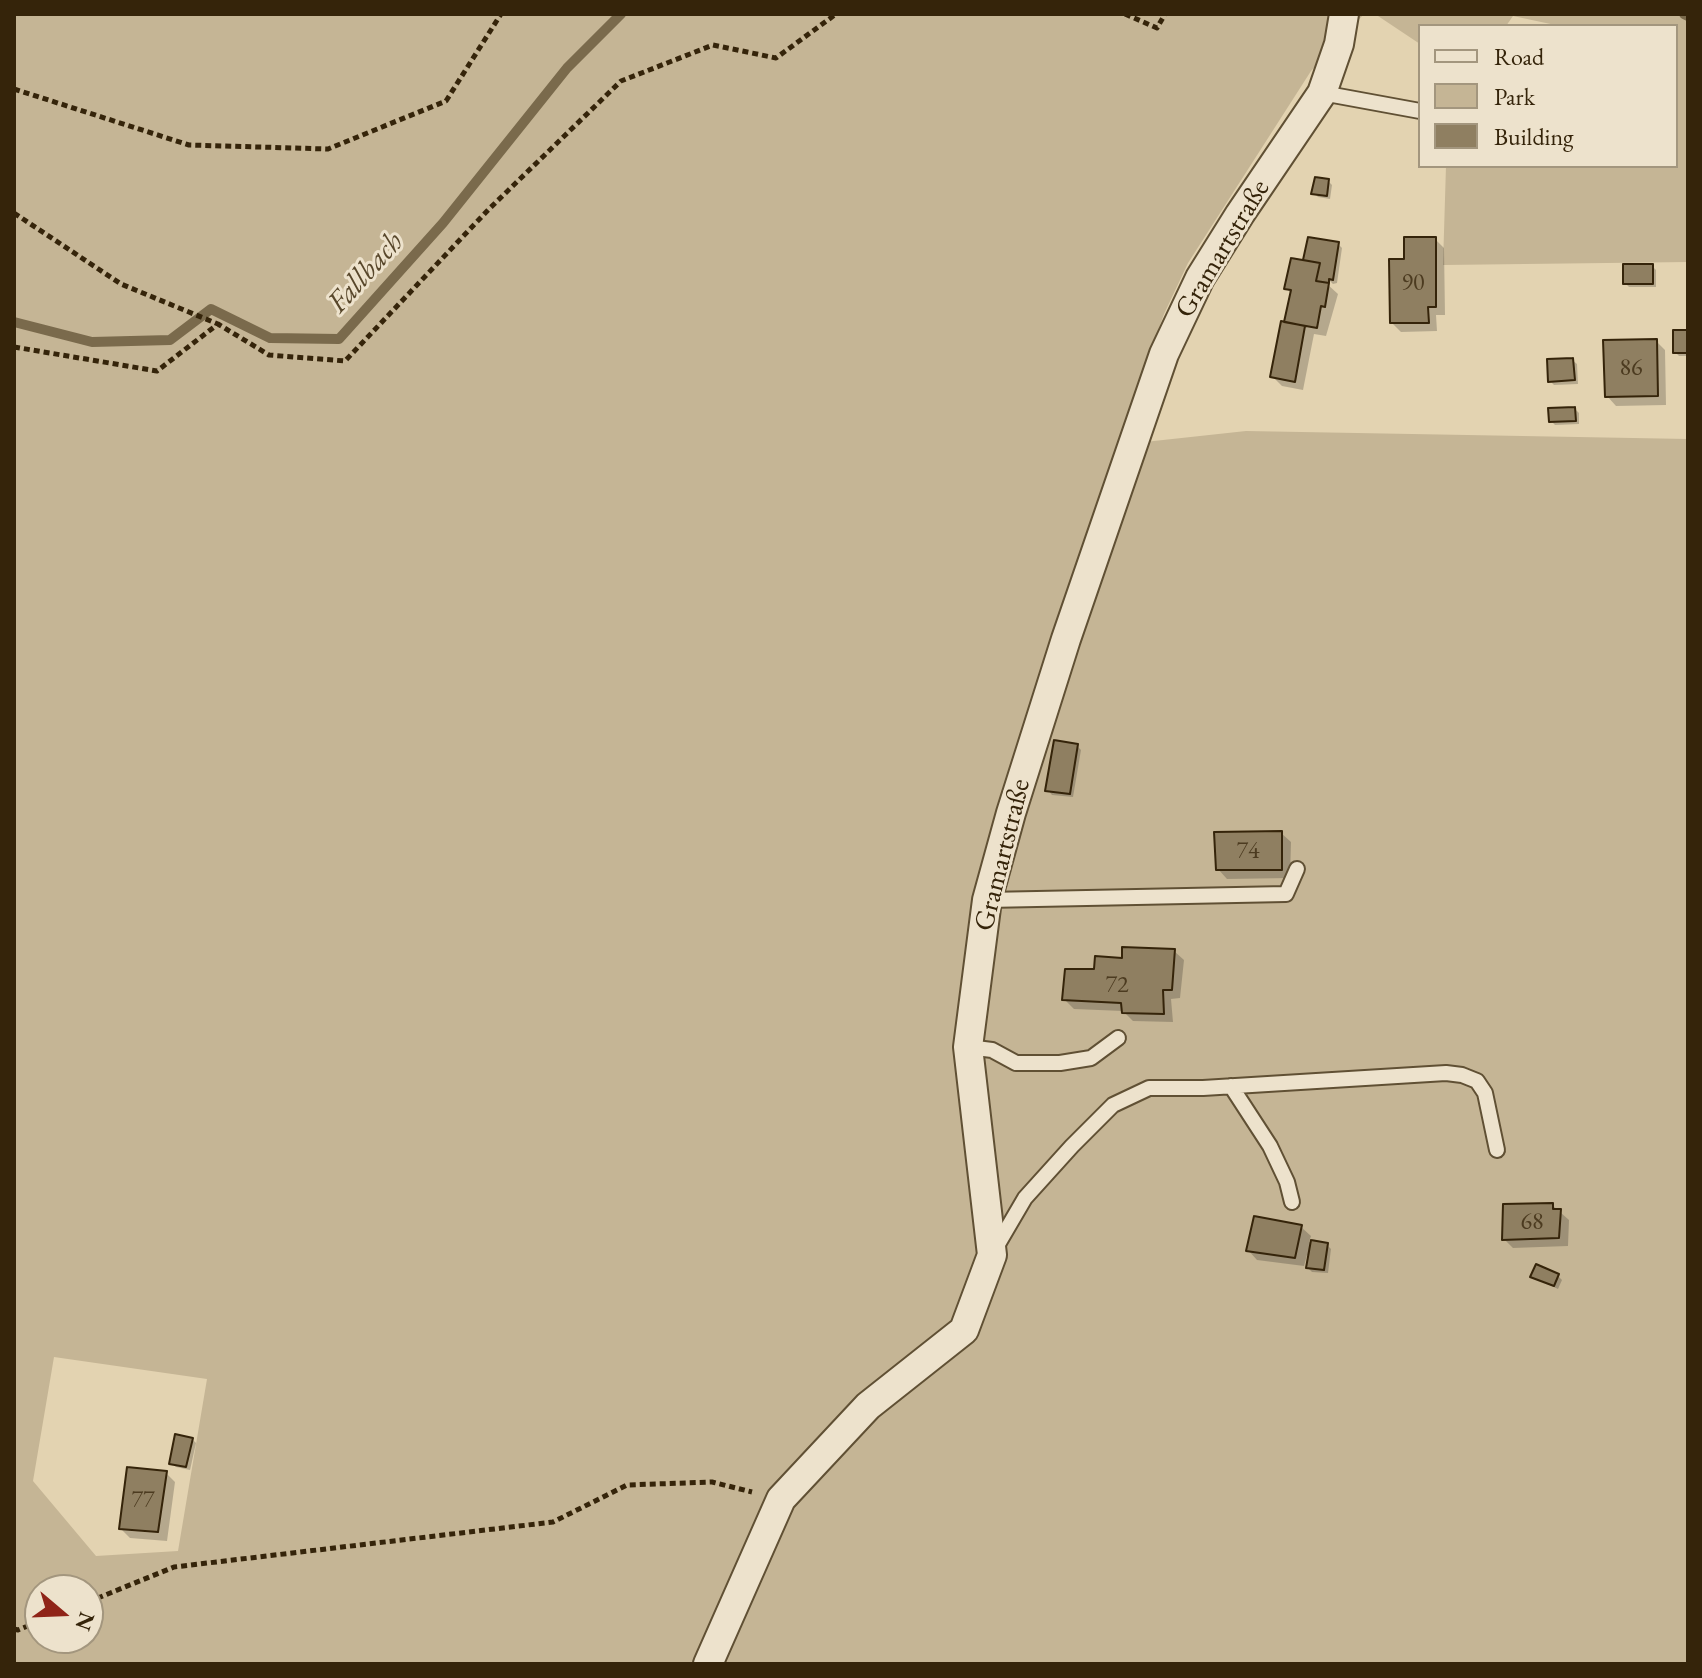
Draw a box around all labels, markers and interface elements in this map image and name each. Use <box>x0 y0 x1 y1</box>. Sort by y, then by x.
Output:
legend <box>1418 24 1678 168</box>
text: Road <box>1494 41 1544 72</box>
text: Park <box>1494 81 1535 112</box>
text: Building <box>1494 121 1574 152</box>
street label: Gramartstraße <box>1169 174 1277 324</box>
water label: Fallbach <box>320 225 412 321</box>
house number: 90 <box>1401 269 1425 297</box>
house number: 86 <box>1619 354 1643 382</box>
street label: Gramartstraße <box>968 776 1038 934</box>
house number: 74 <box>1236 837 1260 865</box>
house number: 72 <box>1105 971 1129 999</box>
house number: 68 <box>1520 1208 1544 1236</box>
house number: 77 <box>131 1486 155 1514</box>
north arrow <box>24 1574 104 1654</box>
text: N <box>69 1608 102 1634</box>

